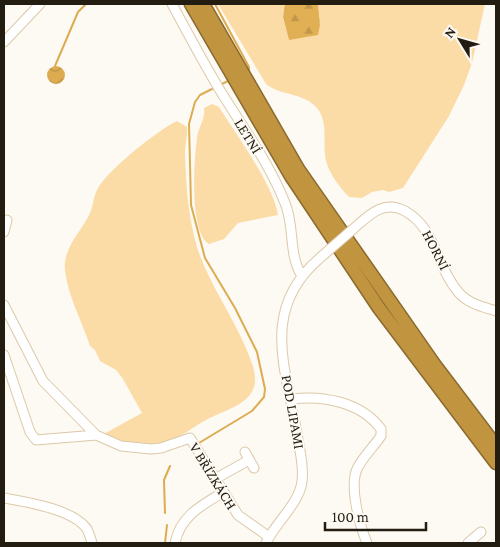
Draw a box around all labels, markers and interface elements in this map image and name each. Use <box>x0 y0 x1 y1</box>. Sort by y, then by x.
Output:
north arrow <box>435 15 485 65</box>
text: N <box>440 23 459 41</box>
street label: LETNÍ <box>231 116 265 157</box>
street label: HORNÍ <box>419 227 453 273</box>
street label: POD LIPAMI <box>279 374 307 450</box>
street label: V BŘÍZKÁCH <box>186 440 240 512</box>
scale bar <box>325 500 426 532</box>
text: 100 m <box>332 509 369 525</box>

